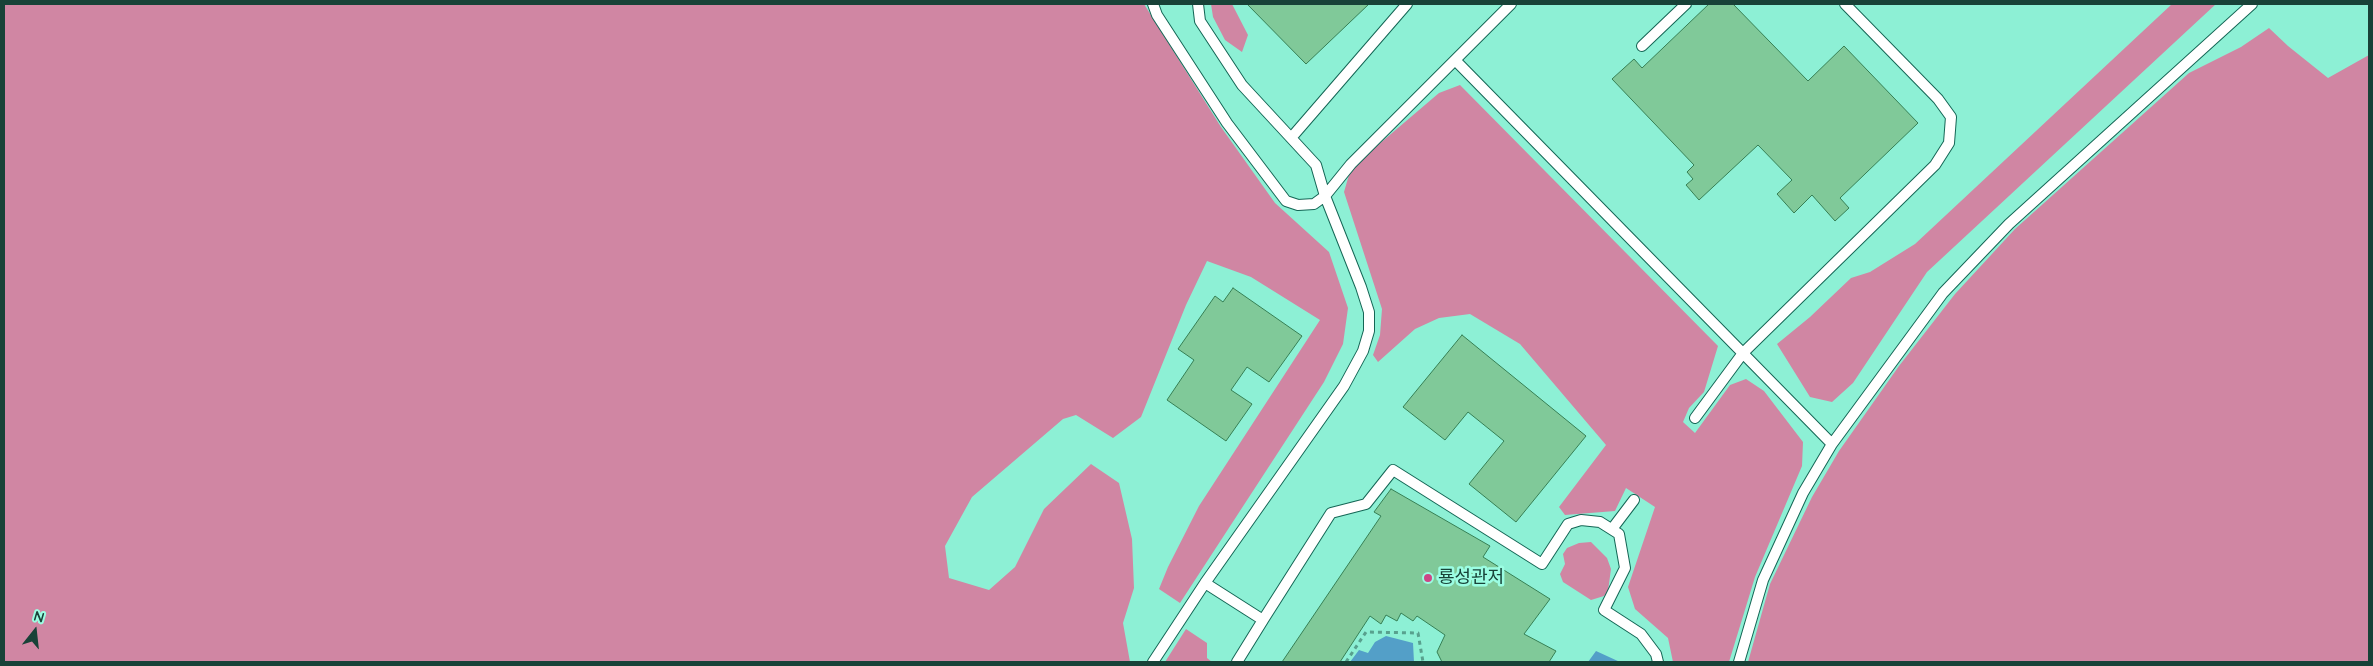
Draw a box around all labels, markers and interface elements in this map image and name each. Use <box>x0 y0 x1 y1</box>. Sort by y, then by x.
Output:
place label: 룡성관저 <box>1438 567 1504 589</box>
marker: 룡성관저 <box>1422 572 1434 584</box>
north arrow <box>10 606 60 656</box>
text: N <box>32 607 47 627</box>

